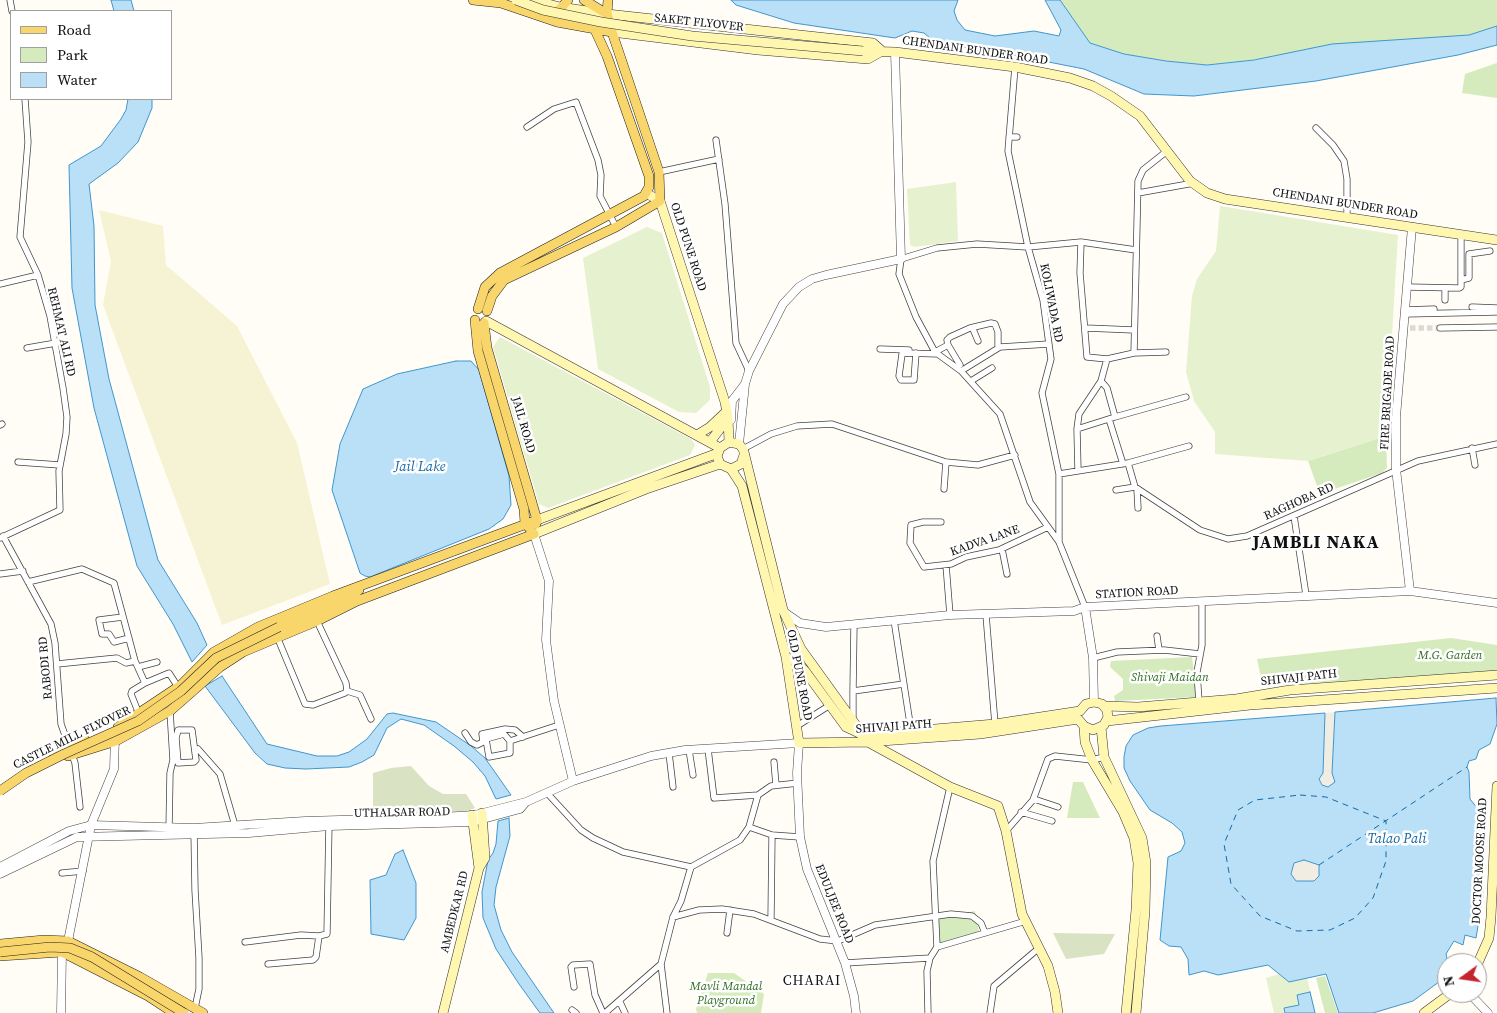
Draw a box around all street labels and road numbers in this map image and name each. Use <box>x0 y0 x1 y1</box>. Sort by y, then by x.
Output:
street label: SAKET FLYOVER <box>654 11 744 35</box>
street label: CHENDANI BUNDER ROAD <box>901 34 1049 68</box>
street label: CHENDANI BUNDER ROAD <box>1271 185 1419 223</box>
street label: OLD PUNE ROAD <box>667 201 709 293</box>
street label: KOLIWADA RD <box>1036 262 1066 344</box>
street label: REHMAT ALI RD <box>44 286 78 378</box>
street label: FIRE BRIGADE ROAD <box>1378 336 1398 450</box>
street label: JAIL ROAD <box>508 395 538 455</box>
street label: RAGHOBA RD <box>1262 480 1336 524</box>
street label: KADVA LANE <box>948 522 1022 560</box>
street label: STATION ROAD <box>1095 584 1179 602</box>
street label: OLD PUNE ROAD <box>783 628 815 722</box>
street label: RABODI RD <box>36 636 56 700</box>
street label: SHIVAJI PATH <box>1260 667 1338 689</box>
street label: CASTLE MILL FLYOVER <box>11 703 133 773</box>
street label: SHIVAJI PATH <box>855 717 933 737</box>
street label: DOCTOR MOOSE ROAD <box>1470 798 1490 924</box>
street label: UTHALSAR ROAD <box>354 805 450 821</box>
street label: EDULJEE ROAD <box>811 862 857 946</box>
street label: AMBEDKAR RD <box>438 869 472 955</box>

